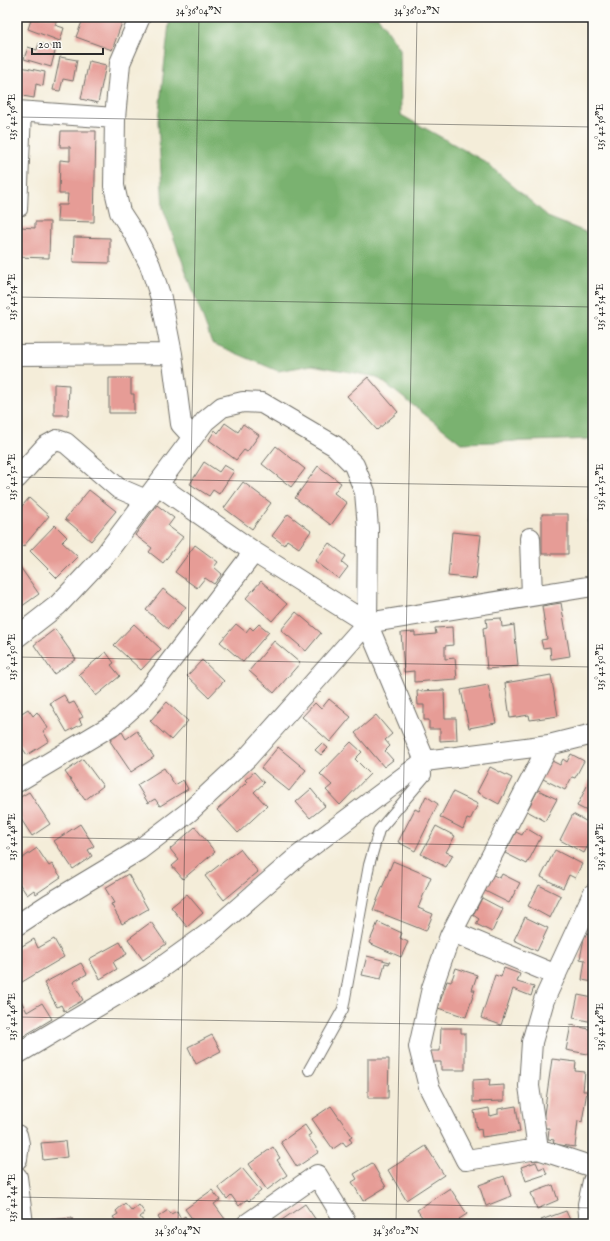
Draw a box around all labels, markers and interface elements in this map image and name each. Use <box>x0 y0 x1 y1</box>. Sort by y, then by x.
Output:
text: 34°36'04"N <box>176 5 222 18</box>
text: 34°36'02"N <box>394 5 440 18</box>
scale bar <box>32 30 103 56</box>
text: 20 m <box>38 37 61 52</box>
text: 135°42'56"E <box>6 94 19 140</box>
text: 135°42'56"E <box>594 104 607 150</box>
text: 135°42'54"E <box>6 273 19 320</box>
text: 135°42'54"E <box>594 283 607 330</box>
text: 135°42'52"E <box>6 454 19 500</box>
text: 135°42'52"E <box>594 464 607 510</box>
text: 135°42'50"E <box>6 633 19 681</box>
text: 135°42'50"E <box>594 643 607 691</box>
text: 135°42'48"E <box>6 813 19 861</box>
text: 135°42'48"E <box>594 823 607 871</box>
text: 135°42'46"E <box>6 993 19 1041</box>
text: 135°42'46"E <box>594 1003 607 1051</box>
text: 135°42'44"E <box>6 1174 19 1222</box>
text: 34°36'04"N <box>155 1225 201 1238</box>
text: 34°36'02"N <box>373 1225 419 1238</box>

